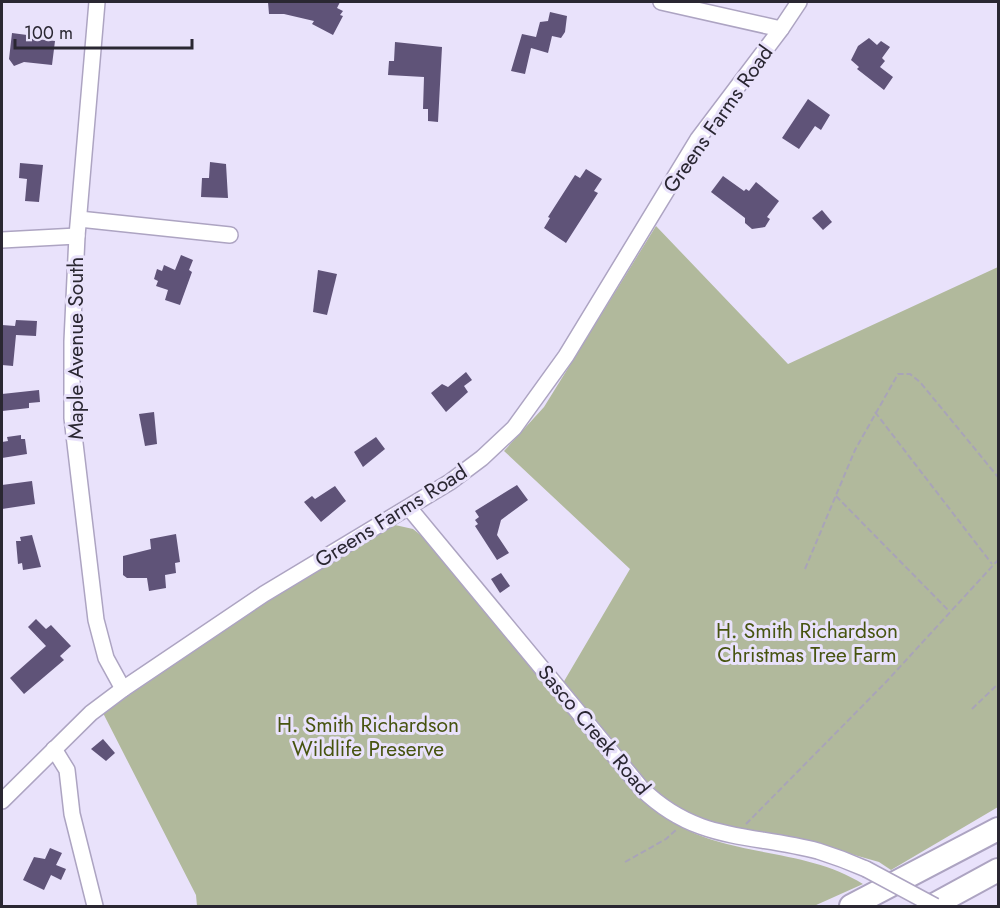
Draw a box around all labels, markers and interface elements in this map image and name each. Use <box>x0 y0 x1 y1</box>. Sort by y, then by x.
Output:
scale bar <box>15 12 192 50</box>
text: 100 m <box>24 20 73 46</box>
street label: Greens Farms Road <box>656 39 780 199</box>
street label: Maple Avenue South <box>61 257 91 439</box>
street label: Greens Farms Road <box>309 457 473 575</box>
park label: H. Smith Richardson Christmas Tree Farm <box>716 616 898 670</box>
street label: Sasco Creek Road <box>531 658 657 802</box>
park label: H. Smith Richardson Wildlife Preserve <box>277 710 459 764</box>

